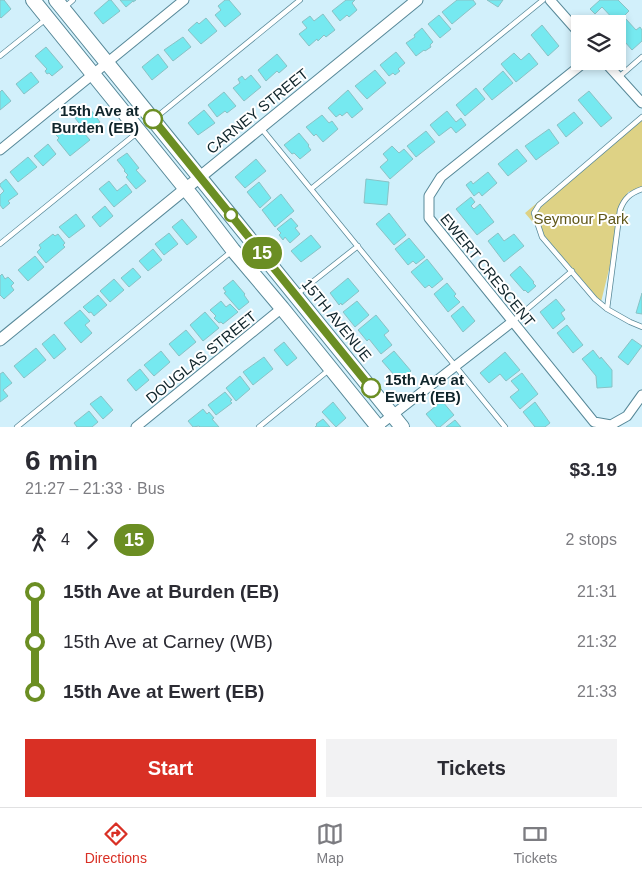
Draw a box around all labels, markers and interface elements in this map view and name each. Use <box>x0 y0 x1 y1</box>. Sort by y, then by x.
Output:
map controls <box>571 15 626 70</box>
button: layers <box>571 15 626 70</box>
street label: CARNEY STREET <box>203 65 311 157</box>
place label: 15th Ave at Burden (EB) <box>52 102 139 136</box>
marker: 15th Ave at Burden (EB) <box>143 109 163 129</box>
unlabelled marker <box>224 208 238 222</box>
street label: EWERT CRESCENT <box>437 210 539 330</box>
park label: Seymour Park <box>533 210 629 227</box>
line badge: 15 <box>240 237 284 269</box>
text: 15 <box>252 243 272 263</box>
street label: 15TH AVENUE <box>299 276 375 364</box>
street label: DOUGLAS STREET <box>143 307 259 407</box>
place label: 15th Ave at Ewert (EB) <box>385 371 464 405</box>
marker: 15th Ave at Ewert (EB) <box>361 378 381 398</box>
text: 6 min <box>25 445 98 476</box>
text: $3.19 <box>569 459 617 480</box>
text: 21:27 – 21:33 · Bus <box>25 480 165 497</box>
icon: walk <box>25 526 53 554</box>
icon: forward <box>78 526 106 554</box>
text: 15 <box>124 530 144 550</box>
text: 4 <box>61 531 70 548</box>
text: 2 stops <box>565 531 617 548</box>
text: 15th Ave at Burden (EB) <box>63 581 279 602</box>
text: 21:31 <box>577 583 617 600</box>
text: 15th Ave at Carney (WB) <box>63 631 273 652</box>
text: 21:32 <box>577 633 617 650</box>
text: 15th Ave at Ewert (EB) <box>63 681 264 702</box>
text: 21:33 <box>577 683 617 700</box>
button: Start <box>25 739 316 797</box>
button: Tickets <box>326 739 617 797</box>
tab: Directions <box>85 820 147 866</box>
tab: Map <box>316 820 344 866</box>
tab: Tickets <box>513 820 557 866</box>

